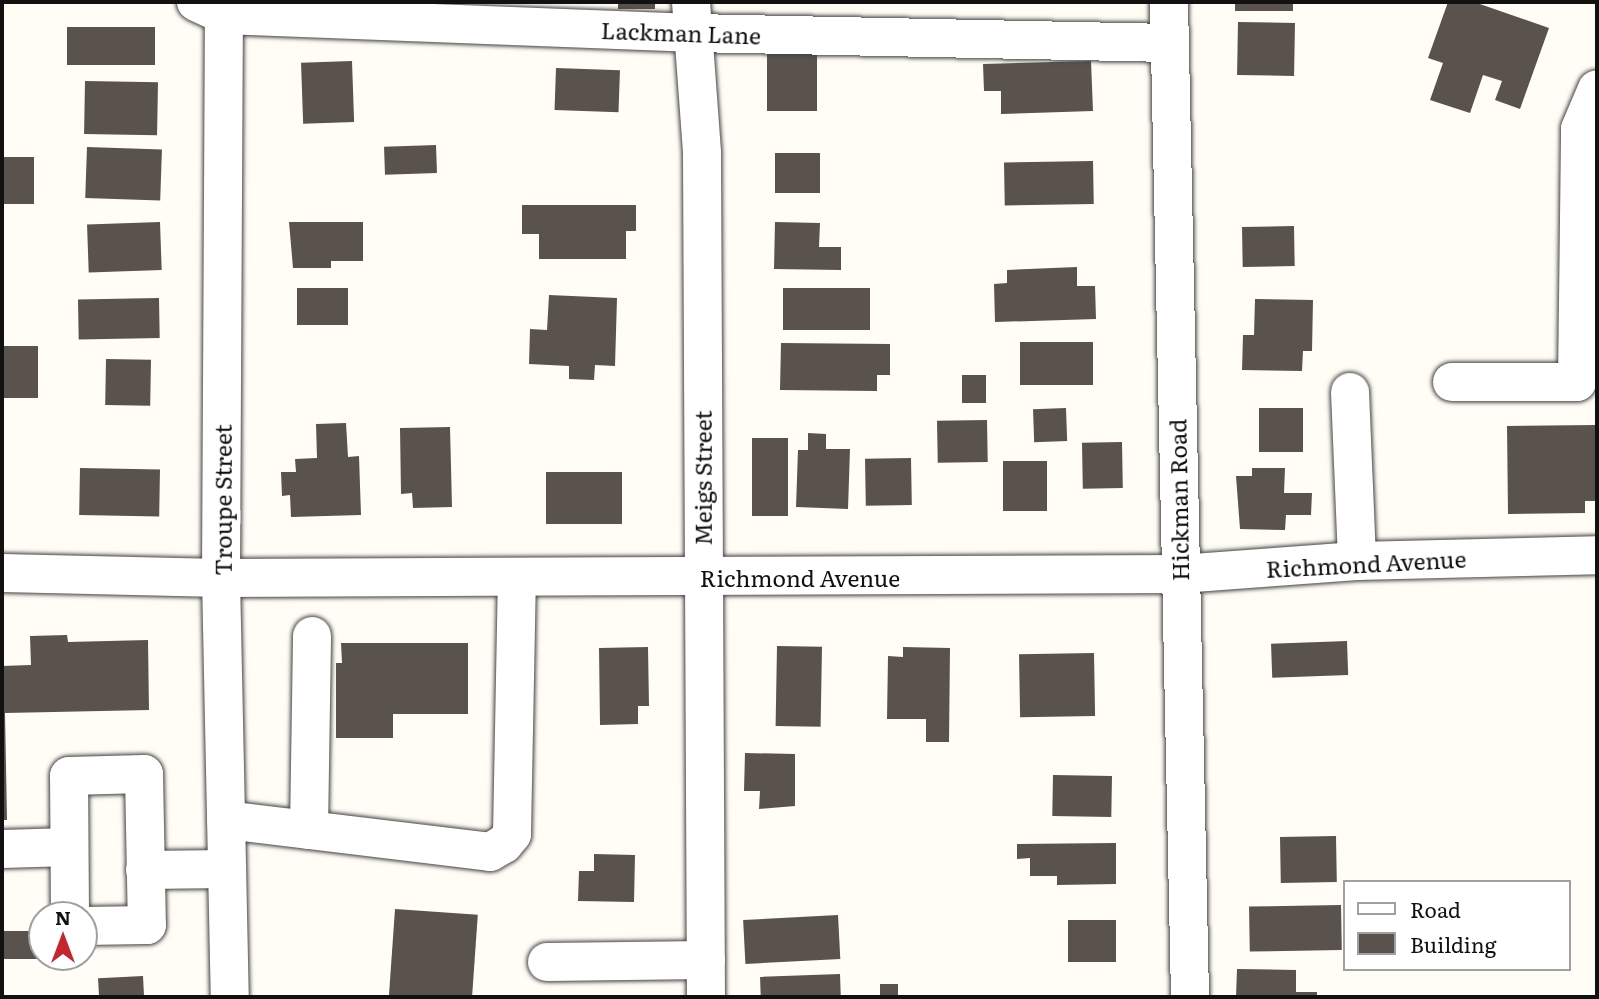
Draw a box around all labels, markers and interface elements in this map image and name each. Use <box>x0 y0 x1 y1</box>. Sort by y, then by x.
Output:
street label: Lackman Lane <box>600 15 762 49</box>
street label: Meigs Street <box>688 410 716 546</box>
street label: Hickman Road <box>1163 419 1193 581</box>
street label: Troupe Street <box>208 424 236 576</box>
street label: Richmond Avenue <box>1265 544 1467 582</box>
street label: Richmond Avenue <box>700 563 900 591</box>
legend <box>1344 880 1571 971</box>
text: Road <box>1410 893 1461 924</box>
north arrow <box>28 901 98 971</box>
text: N <box>55 903 71 931</box>
text: Building <box>1410 928 1496 959</box>

